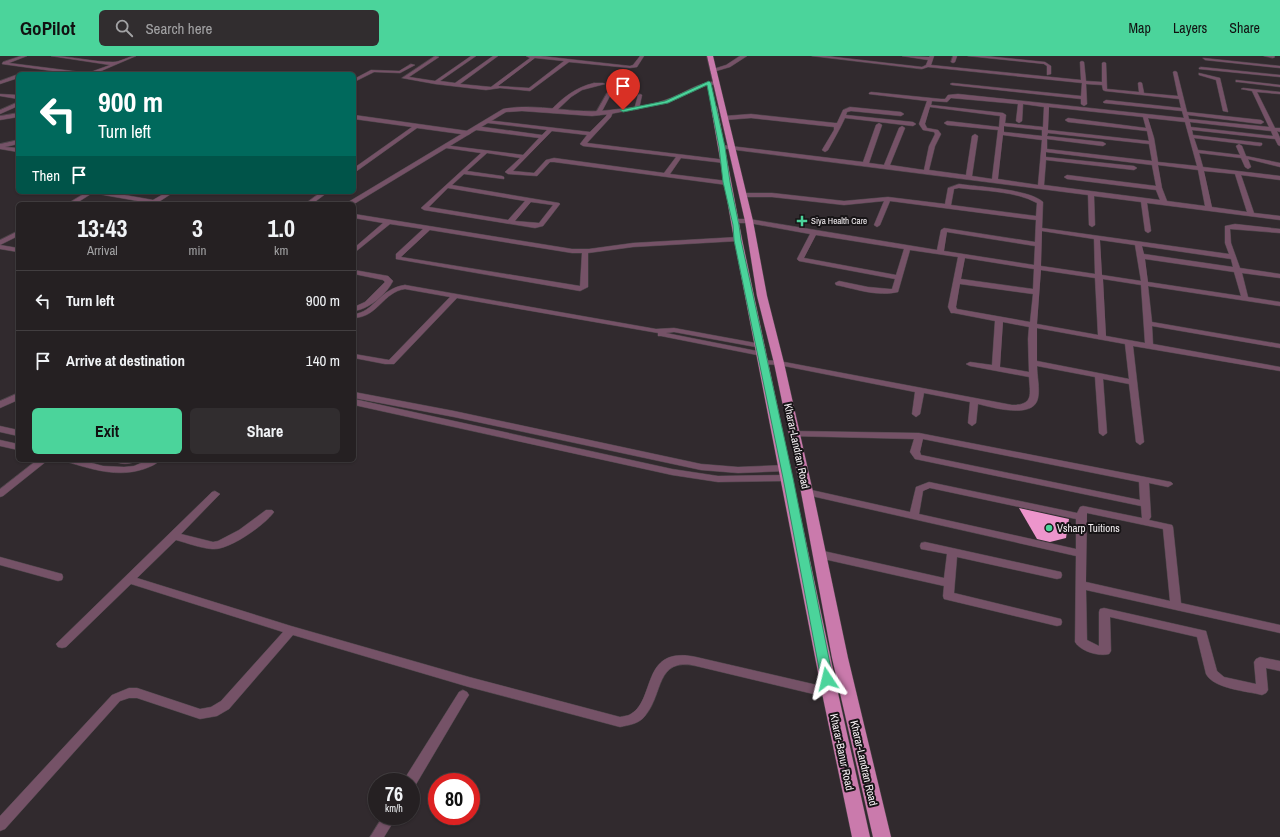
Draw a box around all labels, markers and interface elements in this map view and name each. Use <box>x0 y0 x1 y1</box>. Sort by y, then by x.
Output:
search box <box>99 10 379 46</box>
text: GoPilot <box>20 15 75 41</box>
icon: search <box>113 17 135 39</box>
text: Search here <box>145 18 212 39</box>
text: Map <box>1129 19 1151 37</box>
text: Layers <box>1173 19 1207 37</box>
text: Share <box>1229 19 1260 37</box>
pin <box>606 69 640 110</box>
icon: arrive <box>612 75 634 97</box>
text: 900 m <box>98 83 163 121</box>
icon: left <box>32 88 84 140</box>
text: Turn left <box>98 119 151 144</box>
icon: arrive <box>68 164 90 186</box>
text: Then <box>32 165 60 186</box>
text: 13:43 <box>77 212 127 244</box>
text: 3 <box>192 212 203 244</box>
text: 1.0 <box>267 212 295 244</box>
marker: Siya Health Care <box>796 215 808 227</box>
place label: Siya Health Care <box>811 215 867 227</box>
text: Arrival <box>87 242 118 259</box>
text: min <box>189 242 206 259</box>
text: km <box>274 242 288 259</box>
icon: left <box>32 290 54 312</box>
text: Turn left <box>66 290 114 311</box>
text: 900 m <box>306 290 340 311</box>
icon: arrive <box>32 350 54 372</box>
text: Arrive at destination <box>66 350 185 371</box>
text: 140 m <box>306 350 340 371</box>
street label: Kharar-Landran Road <box>781 402 813 490</box>
button: Exit <box>32 408 182 454</box>
button: Share <box>190 408 340 454</box>
place label: Vsharp Tuitions <box>1057 521 1120 535</box>
marker: Vsharp Tuitions <box>1044 523 1054 533</box>
position arrow <box>806 658 848 700</box>
street label: Kharar-Banur Road <box>827 712 857 792</box>
street label: Kharar-Landran Road <box>847 719 881 807</box>
speed limit sign: 80 <box>428 773 480 825</box>
text: 76 <box>385 780 403 807</box>
text: km/h <box>385 802 403 815</box>

